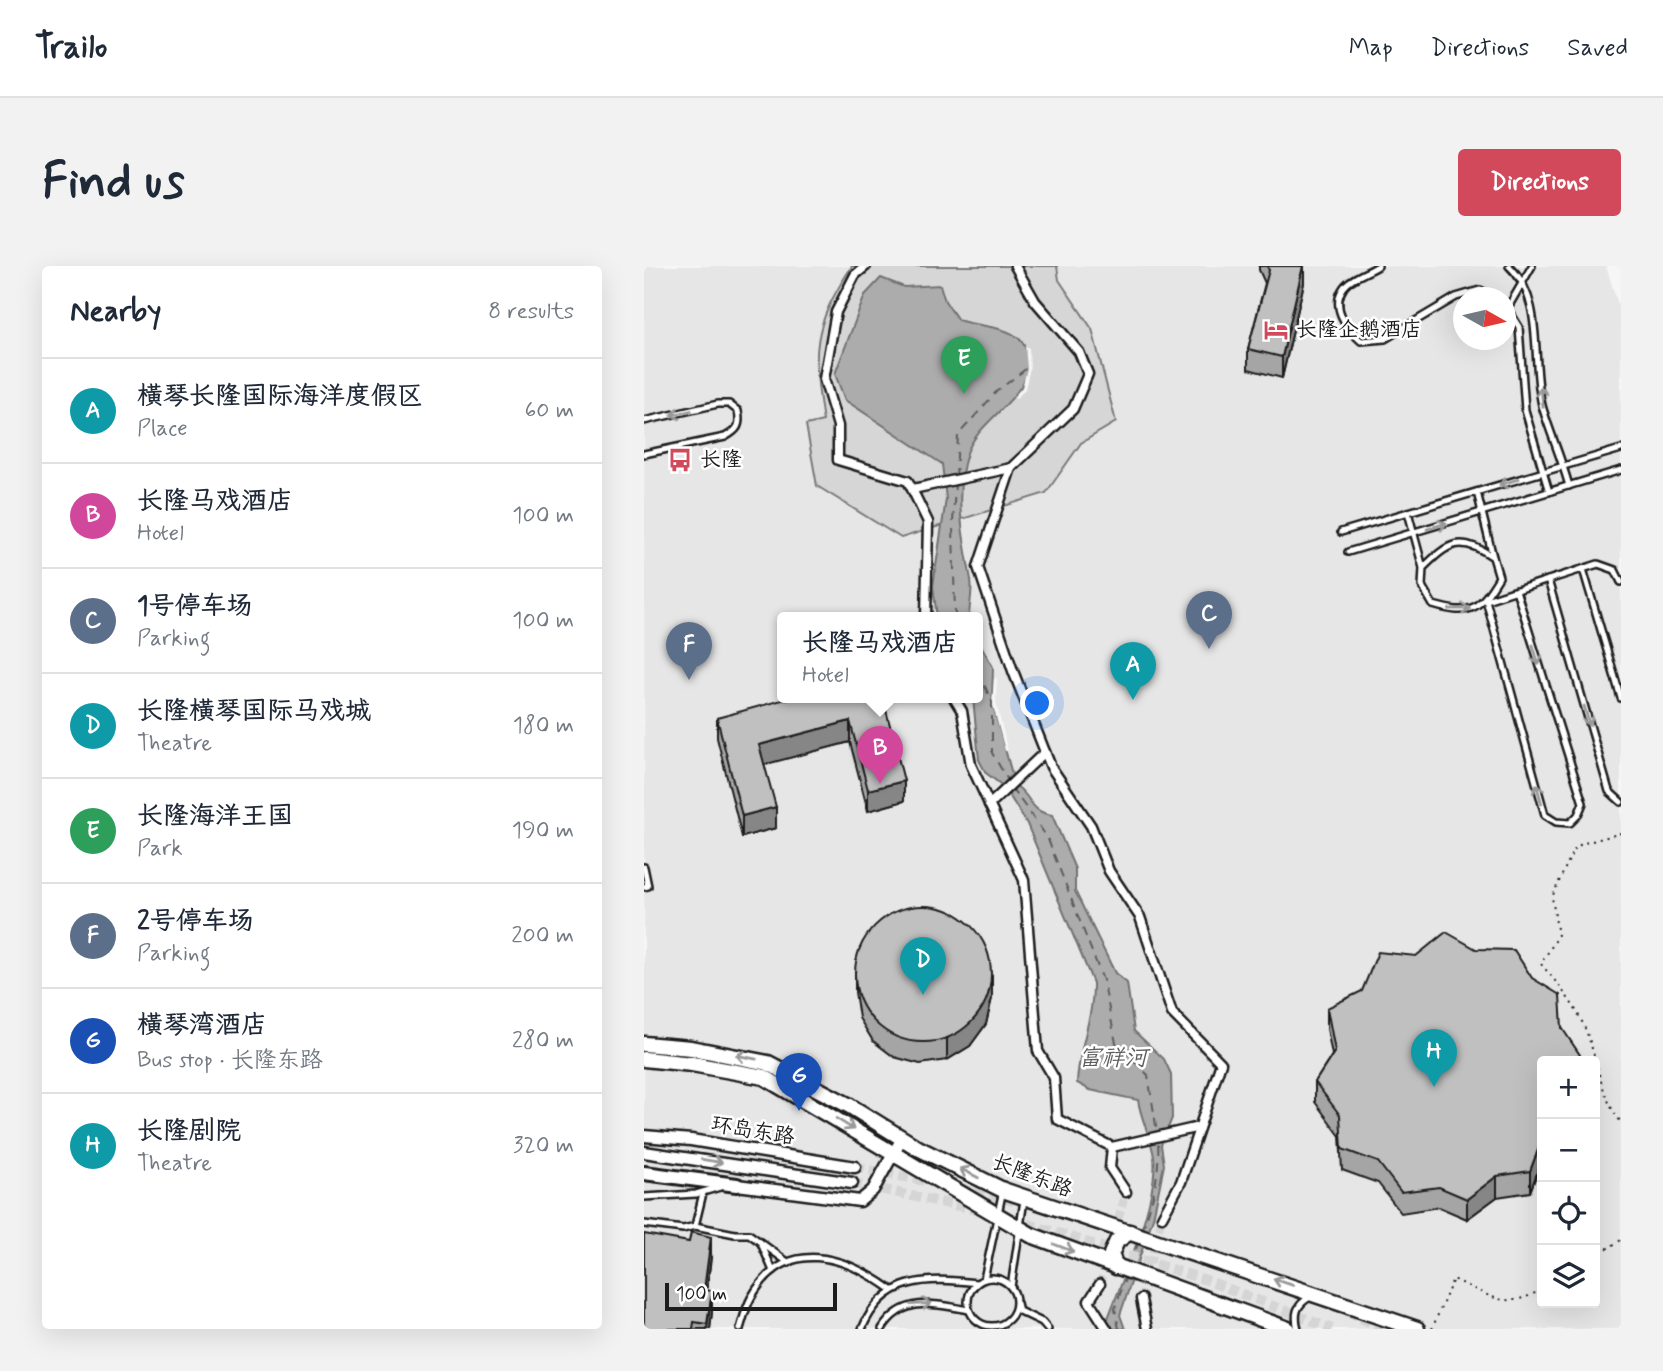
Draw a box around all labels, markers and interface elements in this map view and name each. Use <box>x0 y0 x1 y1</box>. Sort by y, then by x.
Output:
text: Trailo <box>35 26 107 70</box>
text: Map <box>1349 33 1393 64</box>
text: Directions <box>1431 33 1529 64</box>
text: Saved <box>1567 33 1628 64</box>
button: Directions <box>1458 149 1621 216</box>
text: Find us <box>42 150 185 215</box>
north arrow <box>1453 287 1516 350</box>
text: Nearby <box>70 292 161 331</box>
text: 8 results <box>488 297 574 327</box>
hotel icon: 长隆企鹅酒店 <box>1262 316 1290 344</box>
place label: 长隆企鹅酒店 <box>1296 316 1422 344</box>
pin: E <box>941 336 987 394</box>
text: 横琴长隆国际海洋度假区 <box>137 380 423 414</box>
one-way arrow <box>1536 386 1549 409</box>
text: A <box>85 396 101 426</box>
text: 60 m <box>525 396 574 426</box>
one-way arrow <box>670 406 693 420</box>
text: Place <box>137 414 188 444</box>
bus stop icon: 长隆 <box>666 446 694 474</box>
place label: 长隆 <box>700 446 742 474</box>
one-way arrow <box>1498 477 1520 490</box>
text: 长隆马戏酒店 <box>137 485 293 519</box>
text: B <box>86 501 100 531</box>
text: 100 m <box>512 501 574 531</box>
one-way arrow <box>1426 518 1448 531</box>
text: Hotel <box>137 519 184 549</box>
text: 1号停车场 <box>137 590 253 624</box>
pin: C <box>1186 591 1232 649</box>
one-way arrow <box>1448 602 1471 616</box>
text: C <box>85 606 101 636</box>
text: 100 m <box>512 606 574 636</box>
popup <box>777 612 983 703</box>
pin: F <box>666 622 712 680</box>
text: Parking <box>137 624 210 654</box>
text: 长隆马戏酒店 <box>802 627 958 661</box>
pin: A <box>1110 642 1156 700</box>
one-way arrow <box>1531 644 1544 666</box>
text: Hotel <box>802 661 849 691</box>
your location <box>1020 686 1054 720</box>
text: 长隆横琴国际马戏城 <box>137 695 371 729</box>
one-way arrow <box>1582 705 1595 727</box>
text: D <box>85 711 101 741</box>
text: 180 m <box>513 711 574 741</box>
pin: B <box>857 726 903 784</box>
text: Theatre <box>137 729 212 759</box>
one-way arrow <box>1532 784 1545 806</box>
text: 长隆海洋王国 <box>137 800 293 834</box>
text: E <box>86 816 100 846</box>
text: 190 m <box>512 816 574 846</box>
text: Park <box>137 834 183 864</box>
text: 2号停车场 <box>137 905 254 939</box>
text: F <box>87 921 99 951</box>
text: 200 m <box>511 921 574 951</box>
pin: D <box>900 937 946 995</box>
text: Parking <box>137 939 210 969</box>
text: 横琴湾酒店 <box>137 1009 267 1043</box>
text: G <box>85 1026 101 1056</box>
text: 280 m <box>512 1026 574 1056</box>
pin: H <box>1411 1029 1457 1087</box>
water label: 富祥河 <box>1079 1044 1152 1074</box>
text: Bus stop · 长隆东路 <box>137 1046 323 1076</box>
one-way arrow <box>735 1050 758 1064</box>
pin: G <box>776 1053 822 1111</box>
map controls <box>1537 1056 1600 1308</box>
button: + <box>1537 1056 1600 1119</box>
street label: 环岛东路 <box>709 1111 797 1151</box>
text: 长隆剧院 <box>137 1115 241 1149</box>
one-way arrow <box>835 1117 854 1132</box>
button: − <box>1537 1119 1600 1182</box>
text: H <box>85 1131 101 1161</box>
text: 320 m <box>513 1131 574 1161</box>
street label: 长隆东路 <box>988 1148 1076 1204</box>
text: Theatre <box>137 1149 212 1179</box>
one-way arrow <box>700 1155 723 1168</box>
one-way arrow <box>959 1166 980 1180</box>
button: locate <box>1537 1182 1600 1245</box>
one-way arrow <box>1053 1242 1075 1255</box>
button: layers <box>1537 1245 1600 1308</box>
one-way arrow <box>1272 1275 1294 1287</box>
scale bar <box>665 1280 836 1312</box>
text: 100 m <box>676 1282 727 1307</box>
one-way arrow <box>909 1297 932 1310</box>

